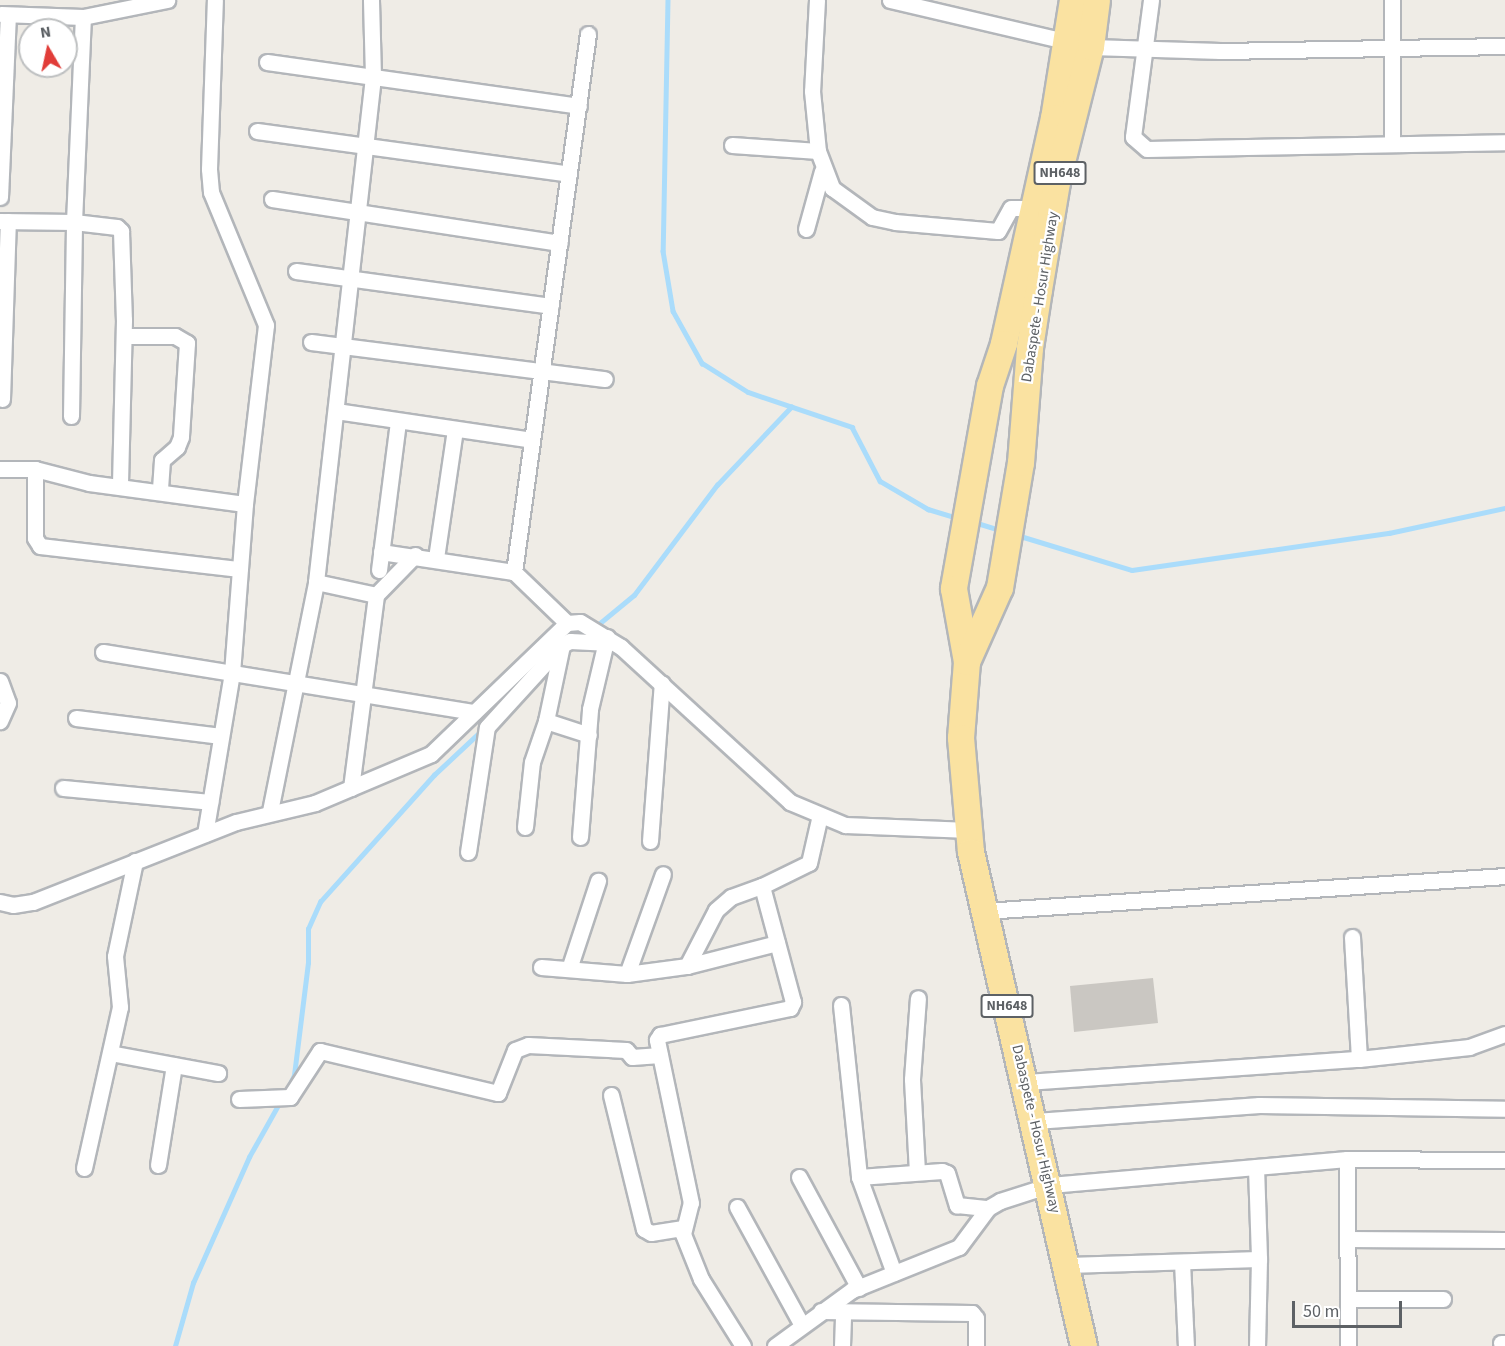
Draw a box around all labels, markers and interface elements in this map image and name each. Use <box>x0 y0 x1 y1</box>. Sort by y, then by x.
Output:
north arrow <box>18 18 78 78</box>
text: N <box>39 21 52 44</box>
road number: NH648 <box>1033 162 1087 184</box>
street label: Dabaspete - Hosur Highway <box>1018 211 1062 383</box>
road number: NH648 <box>980 995 1034 1017</box>
street label: Dabaspete - Hosur Highway <box>1008 1043 1064 1215</box>
scale bar <box>1295 1289 1404 1327</box>
text: 50 m <box>1303 1299 1339 1324</box>

